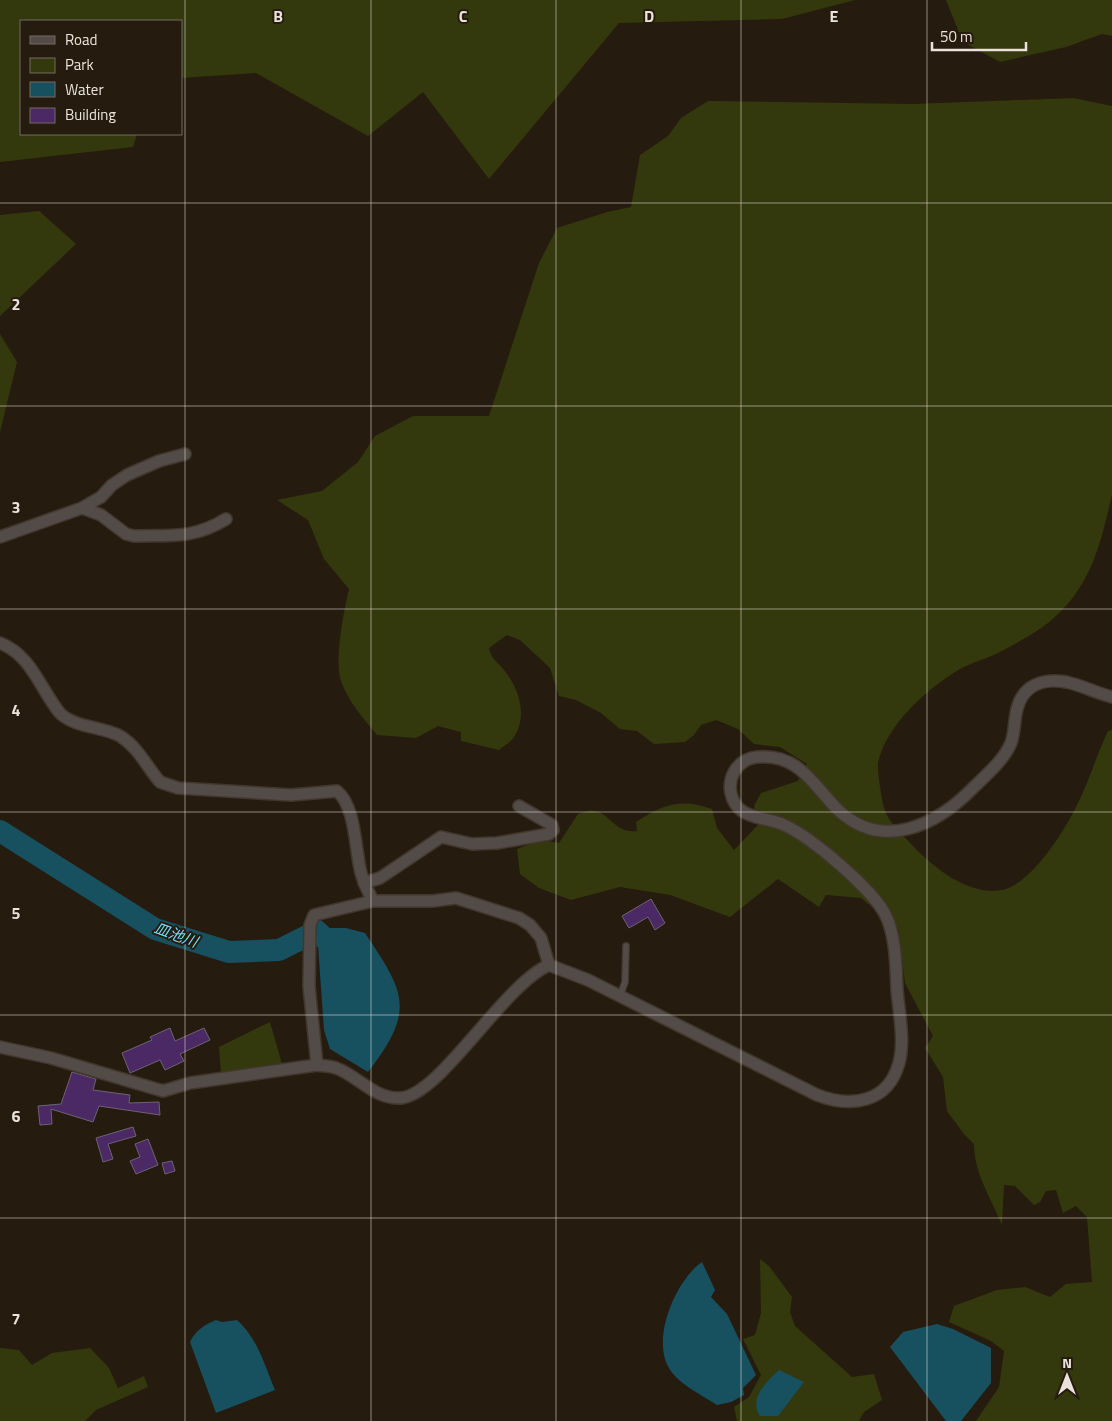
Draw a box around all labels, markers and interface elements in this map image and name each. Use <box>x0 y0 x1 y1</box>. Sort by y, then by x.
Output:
text: B <box>273 4 283 28</box>
text: C <box>459 4 468 28</box>
text: D <box>644 4 654 28</box>
text: E <box>830 4 839 28</box>
legend <box>20 20 182 135</box>
scale bar <box>932 20 1026 52</box>
text: 50 m <box>940 25 973 48</box>
text: Road <box>65 28 97 51</box>
text: Park <box>65 53 94 76</box>
text: Water <box>65 78 104 101</box>
text: Building <box>65 103 116 126</box>
text: 2 <box>12 292 20 316</box>
text: 3 <box>12 495 20 519</box>
text: 4 <box>12 698 21 722</box>
text: 5 <box>12 901 21 925</box>
water label: 皿池川 <box>151 916 203 954</box>
text: 6 <box>12 1104 21 1128</box>
text: 7 <box>12 1307 20 1331</box>
north arrow <box>1042 1351 1092 1401</box>
text: N <box>1062 1352 1072 1373</box>

